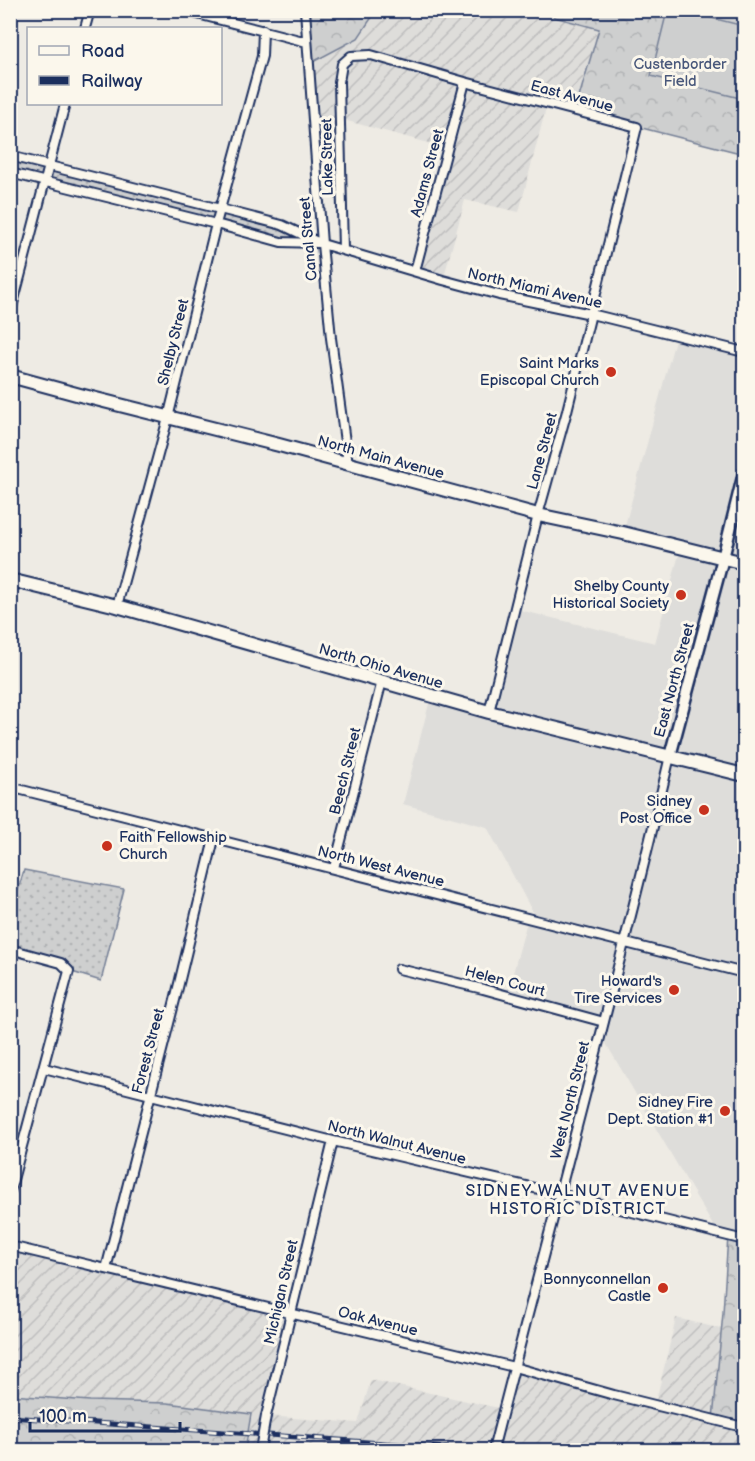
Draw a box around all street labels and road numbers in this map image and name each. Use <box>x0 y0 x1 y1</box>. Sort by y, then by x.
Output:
street label: East Avenue <box>528 76 615 117</box>
street label: Lake Street <box>317 118 338 196</box>
street label: Adams Street <box>407 126 448 219</box>
street label: Canal Street <box>295 196 322 282</box>
street label: North Miami Avenue <box>466 264 604 313</box>
street label: Shelby Street <box>154 296 194 387</box>
street label: Lane Street <box>523 410 562 492</box>
street label: North Main Avenue <box>316 431 446 484</box>
street label: East North Street <box>650 620 699 739</box>
street label: North Ohio Avenue <box>316 640 445 693</box>
street label: Beech Street <box>325 725 366 817</box>
street label: North West Avenue <box>316 842 446 891</box>
street label: Helen Court <box>463 962 547 1001</box>
street label: Forest Street <box>128 1006 169 1096</box>
street label: West North Street <box>547 1039 594 1161</box>
street label: North Walnut Avenue <box>326 1116 468 1169</box>
street label: Michigan Street <box>260 1238 303 1346</box>
street label: Oak Avenue <box>336 1302 420 1341</box>

